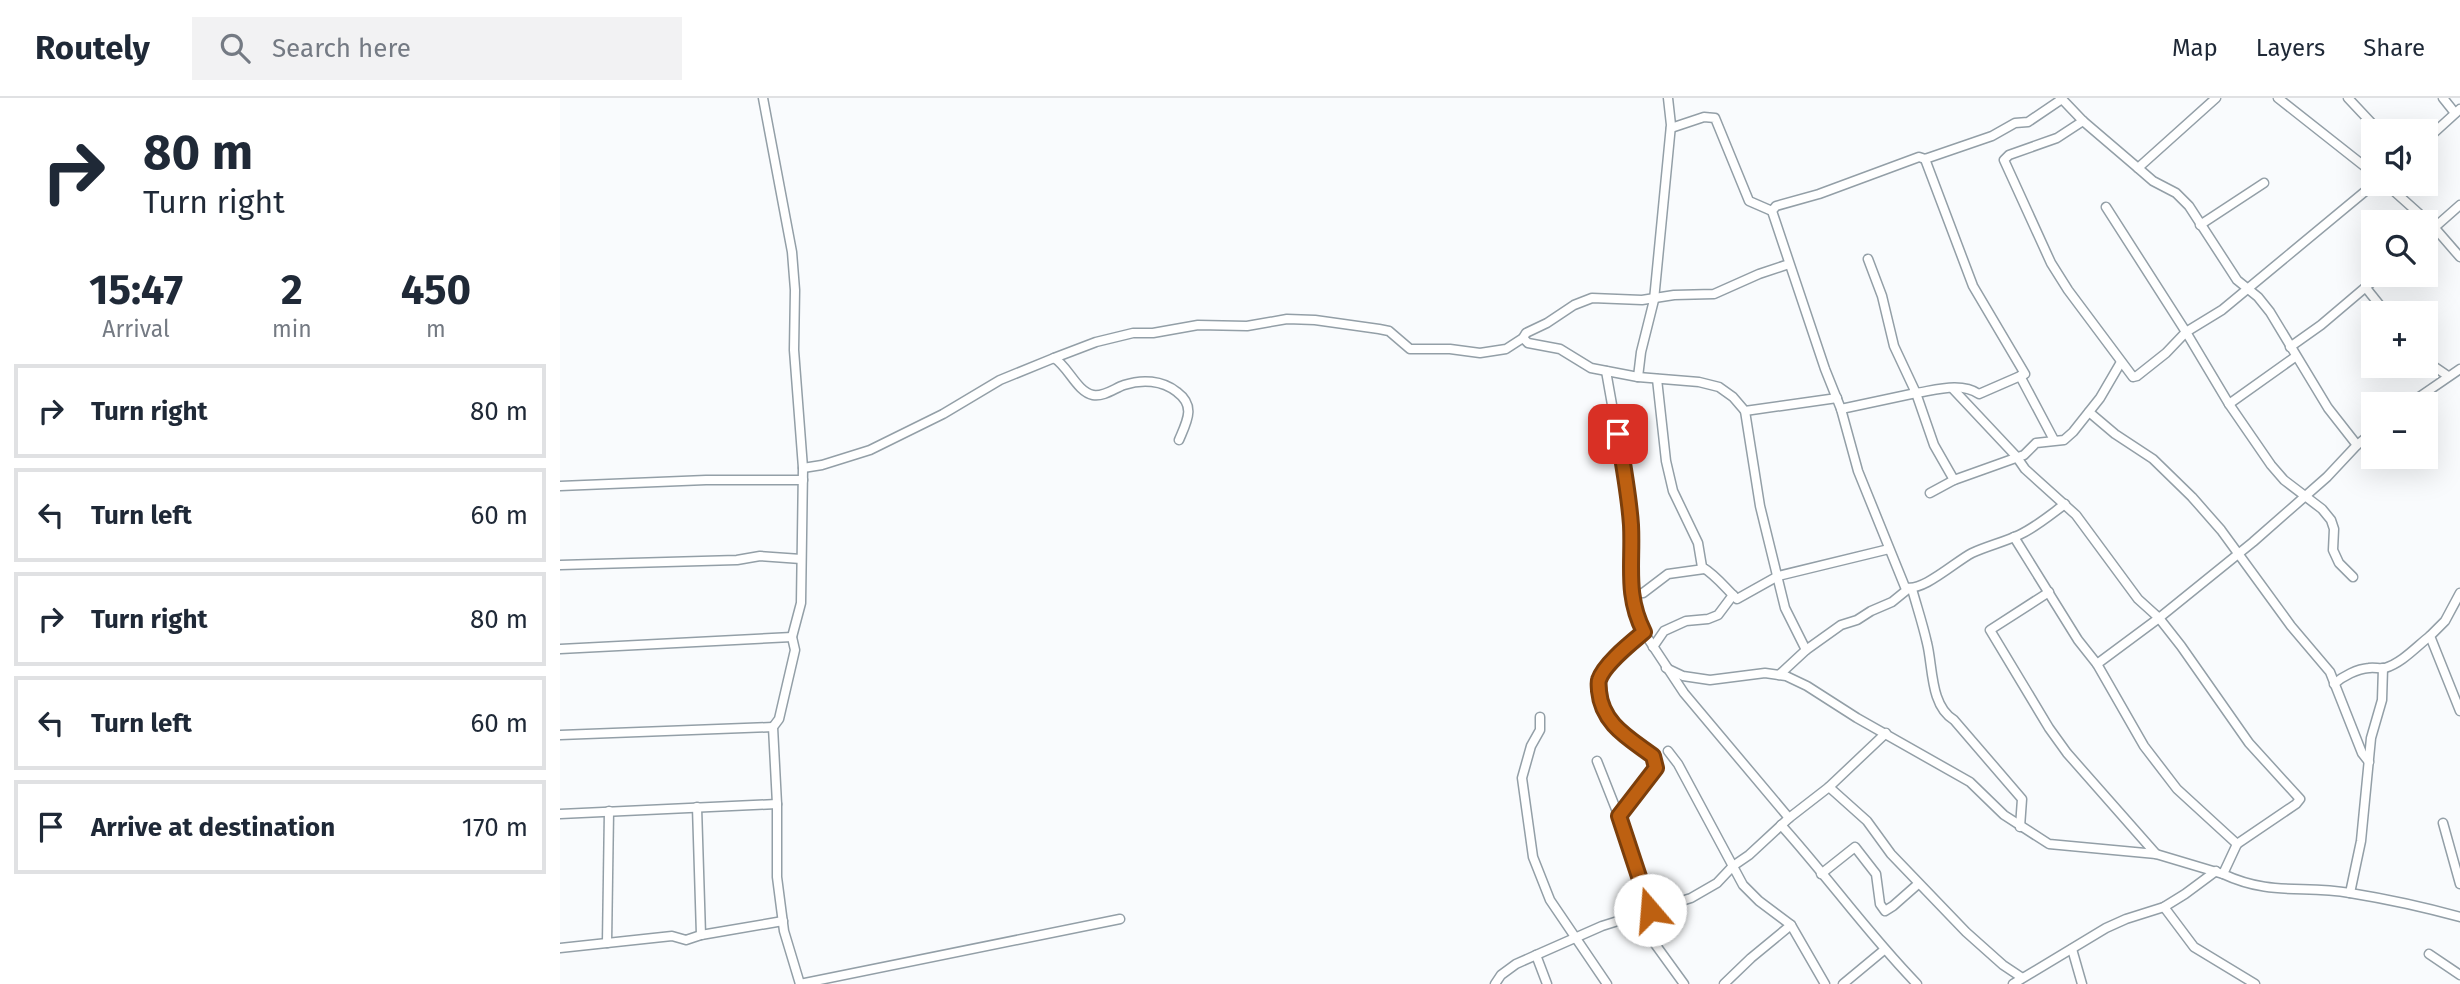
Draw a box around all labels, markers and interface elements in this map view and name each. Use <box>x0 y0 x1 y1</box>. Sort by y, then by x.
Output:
search box <box>192 17 682 80</box>
text: Routely <box>35 28 150 68</box>
icon: search <box>216 29 254 67</box>
text: Search here <box>272 33 411 64</box>
text: Map <box>2172 34 2218 62</box>
text: Layers <box>2256 34 2325 62</box>
text: Share <box>2363 34 2425 62</box>
map controls <box>2361 119 2438 469</box>
button: sound <box>2361 119 2438 196</box>
text: 80 m <box>143 123 253 182</box>
icon: right <box>28 126 119 217</box>
text: Turn right <box>143 183 285 221</box>
button: search <box>2361 210 2438 287</box>
text: 15:47 <box>89 265 183 315</box>
text: 2 <box>281 265 303 315</box>
text: 450 <box>401 265 471 315</box>
button: + <box>2361 301 2438 378</box>
text: Arrival <box>102 315 170 343</box>
text: min <box>272 315 312 343</box>
text: m <box>426 315 446 343</box>
icon: right <box>32 392 70 430</box>
button: − <box>2361 392 2438 469</box>
text: Turn right <box>91 396 208 427</box>
text: 80 m <box>470 396 528 427</box>
pin <box>1588 404 1648 464</box>
icon: arrive <box>1599 415 1637 453</box>
icon: left <box>32 496 70 534</box>
text: Turn left <box>91 500 192 531</box>
text: 60 m <box>470 500 528 531</box>
icon: right <box>32 600 70 638</box>
text: Turn right <box>91 604 208 635</box>
text: 80 m <box>470 604 528 635</box>
icon: left <box>32 704 70 742</box>
text: Turn left <box>91 708 192 739</box>
text: 60 m <box>470 708 528 739</box>
icon: arrive <box>32 808 70 846</box>
text: Arrive at destination <box>91 812 335 843</box>
text: 170 m <box>462 812 528 843</box>
position arrow <box>1613 873 1687 947</box>

